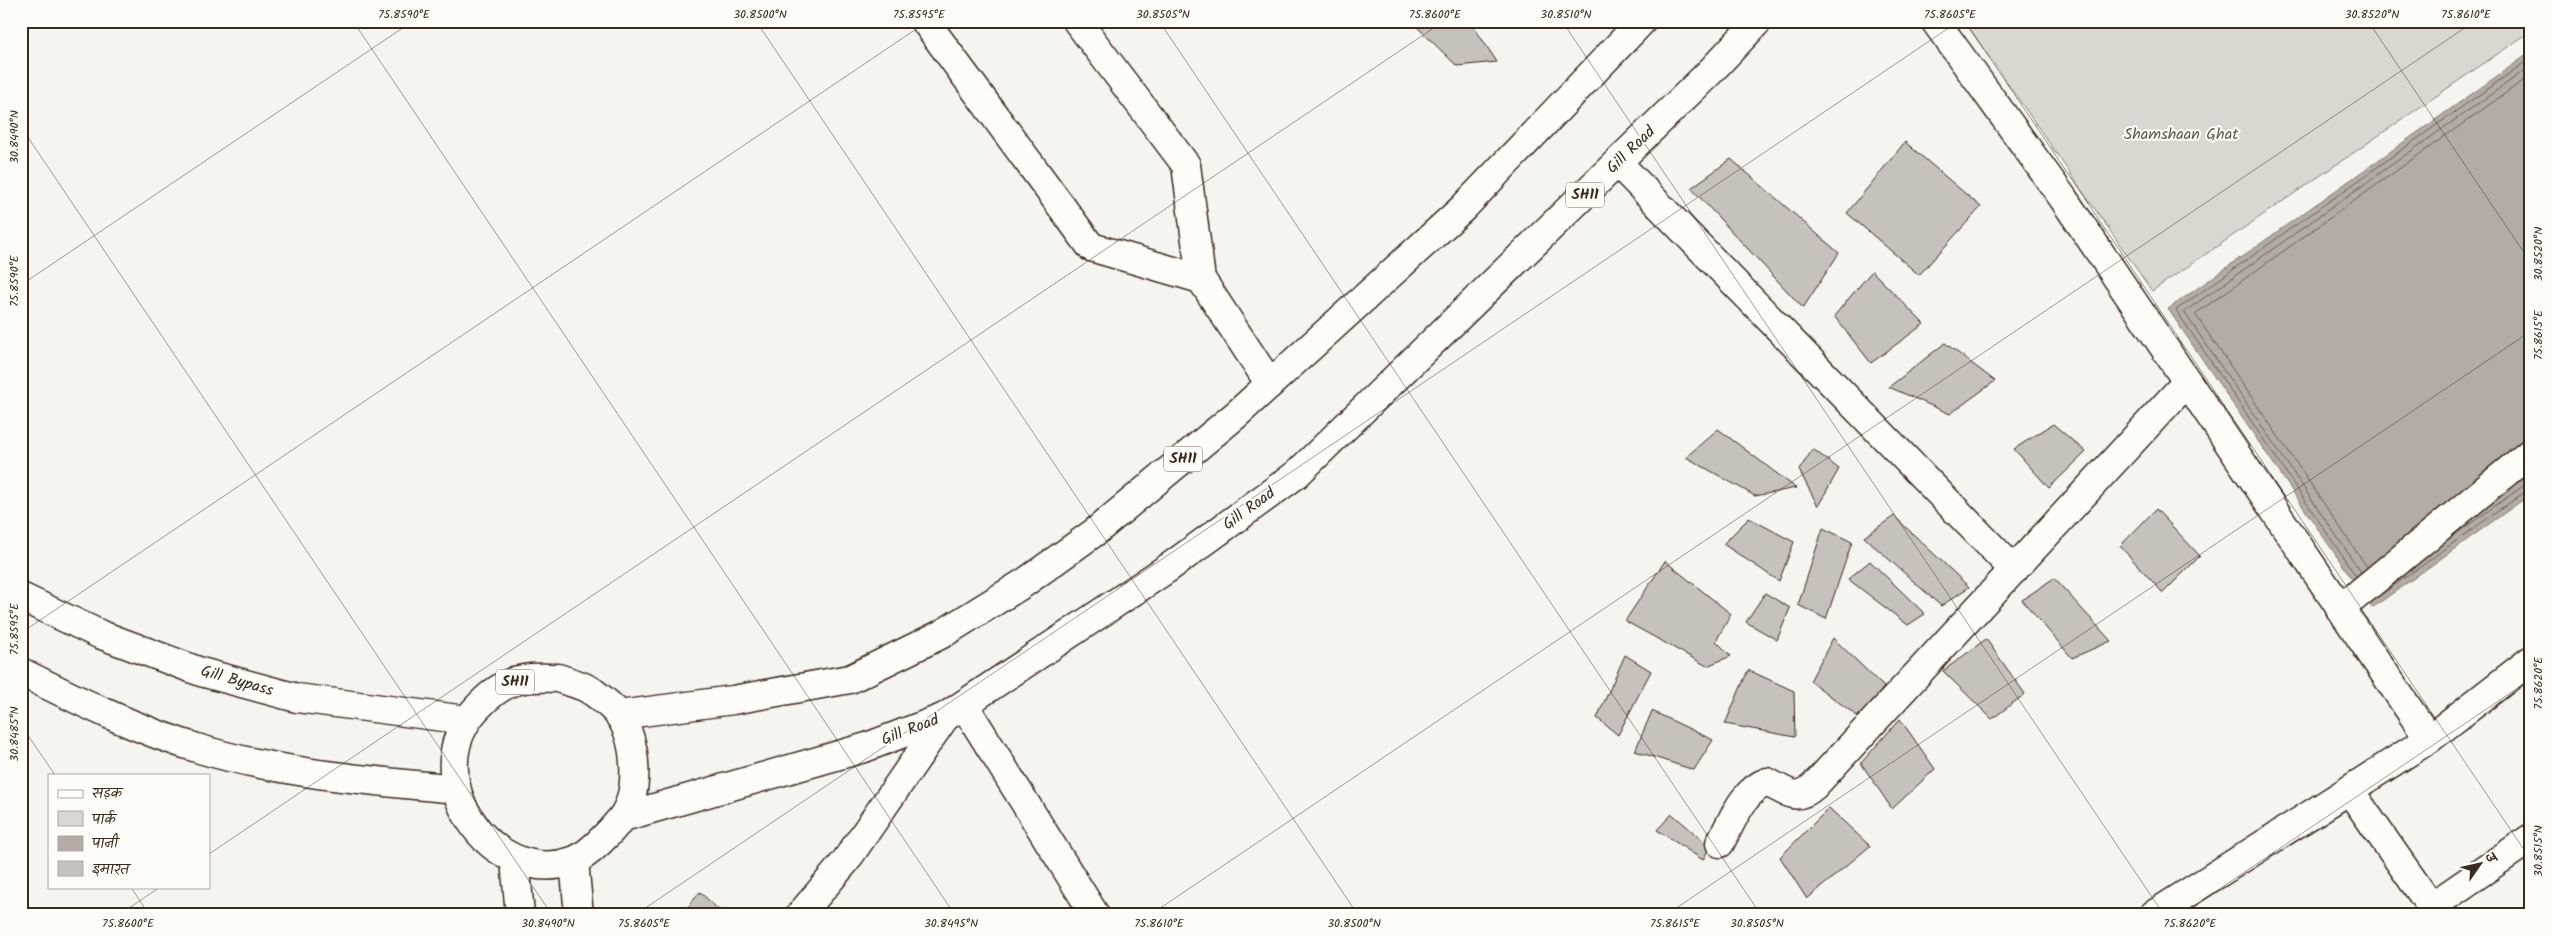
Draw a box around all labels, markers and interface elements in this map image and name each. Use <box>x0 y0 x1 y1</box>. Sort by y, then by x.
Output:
text: 75.8590°E <box>378 5 431 24</box>
text: 30.8500°N <box>733 5 787 24</box>
text: 75.8595°E <box>893 5 946 24</box>
text: 30.8505°N <box>1136 5 1190 24</box>
text: 75.8600°E <box>1409 5 1462 24</box>
text: 30.8510°N <box>1540 5 1592 24</box>
text: 75.8605°E <box>1924 5 1977 24</box>
text: 30.8520°N <box>2345 5 2399 24</box>
text: 75.8610°E <box>2441 5 2492 24</box>
text: 30.8490°N <box>5 110 24 164</box>
street label: Gill Road <box>1601 119 1662 180</box>
park label: Shamshaan Ghat <box>2124 122 2239 147</box>
road number: SH11 <box>1566 182 1604 208</box>
text: 30.8520°N <box>2529 227 2548 281</box>
text: 75.8590°E <box>5 254 24 307</box>
text: 75.8615°E <box>2529 309 2548 360</box>
road number: SH11 <box>1164 446 1202 472</box>
street label: Gill Road <box>1217 481 1281 537</box>
text: 75.8595°E <box>5 602 24 655</box>
text: 75.8620°E <box>2529 656 2548 709</box>
street label: Gill Bypass <box>198 659 276 703</box>
road number: SH11 <box>496 670 534 694</box>
text: 30.8485°N <box>5 706 24 762</box>
street label: Gill Road <box>878 707 943 752</box>
legend <box>48 774 210 888</box>
text: सड़क <box>92 782 124 806</box>
text: पार्क <box>91 808 118 832</box>
text: 30.8515°N <box>2529 825 2548 877</box>
text: पानी <box>91 832 121 856</box>
north arrow <box>2454 838 2504 888</box>
text: उ <box>2478 847 2503 870</box>
text: इमारत <box>92 858 132 882</box>
text: 75.8600°E <box>102 914 155 933</box>
text: 30.8490°N <box>521 914 575 933</box>
text: 75.8605°E <box>618 914 671 933</box>
text: 30.8495°N <box>924 914 978 933</box>
text: 75.8610°E <box>1134 914 1185 933</box>
text: 30.8500°N <box>1327 914 1381 933</box>
text: 75.8615°E <box>1650 914 1701 933</box>
text: 30.8505°N <box>1730 914 1784 933</box>
text: 75.8620°E <box>2164 914 2217 933</box>

